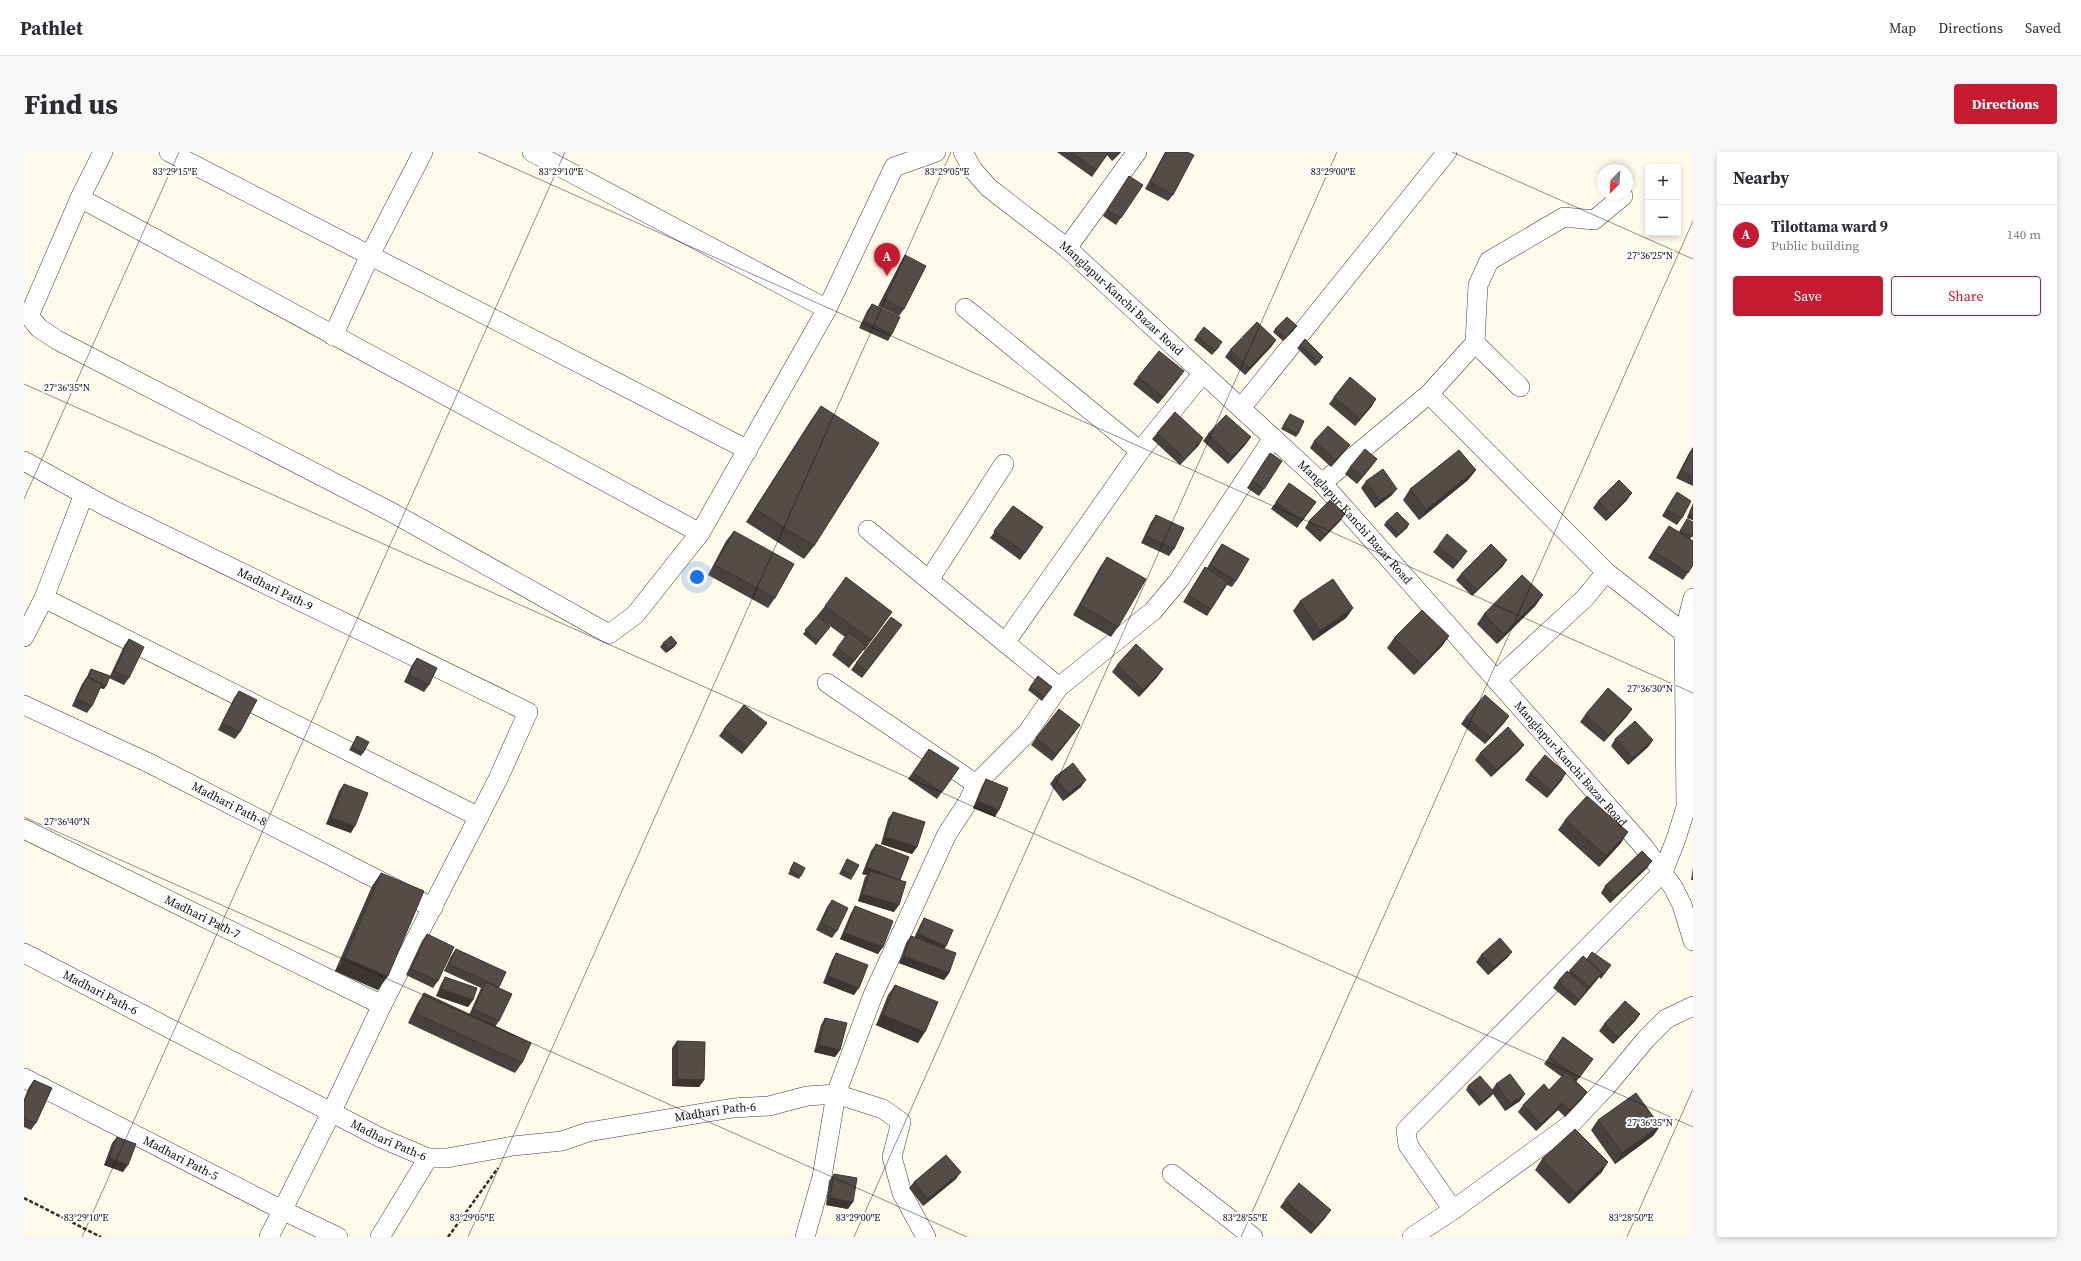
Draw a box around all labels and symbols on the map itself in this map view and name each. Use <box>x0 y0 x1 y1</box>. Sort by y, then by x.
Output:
north arrow <box>1597 164 1633 200</box>
text: 83°29'15"E <box>153 165 197 178</box>
text: 83°29'10"E <box>539 165 583 178</box>
text: 83°29'05"E <box>925 165 969 178</box>
text: 83°29'00"E <box>1311 165 1355 178</box>
street label: Manglapur-Kanchi Bazar Road <box>1056 237 1187 359</box>
pin: A <box>874 243 900 276</box>
text: 27°36'25"N <box>1627 249 1673 262</box>
text: 27°36'35"N <box>44 381 90 394</box>
street label: Manglapur-Kanchi Bazar Road <box>1294 457 1416 588</box>
street label: Madhari Path-9 <box>235 564 316 614</box>
your location <box>687 567 707 587</box>
text: 27°36'30"N <box>1627 682 1673 695</box>
street label: Manglapur-Kanchi Bazar Road <box>1511 698 1631 830</box>
street label: Madhari Path-8 <box>189 778 270 830</box>
text: 27°36'40"N <box>44 815 90 828</box>
street label: Madhari Path-7 <box>162 891 243 942</box>
street label: Madhari Path-6 <box>60 967 141 1019</box>
street label: Madhari Path-6 <box>673 1099 757 1126</box>
street label: Madhari Path-6 <box>348 1116 429 1165</box>
text: 27°36'35"N <box>1627 1116 1673 1129</box>
street label: Madhari Path-5 <box>140 1132 221 1184</box>
text: 83°29'10"E <box>64 1211 108 1224</box>
text: 83°29'05"E <box>450 1211 494 1224</box>
text: 83°29'00"E <box>836 1211 880 1224</box>
text: 83°28'55"E <box>1223 1211 1267 1224</box>
text: 83°28'50"E <box>1609 1211 1653 1224</box>

